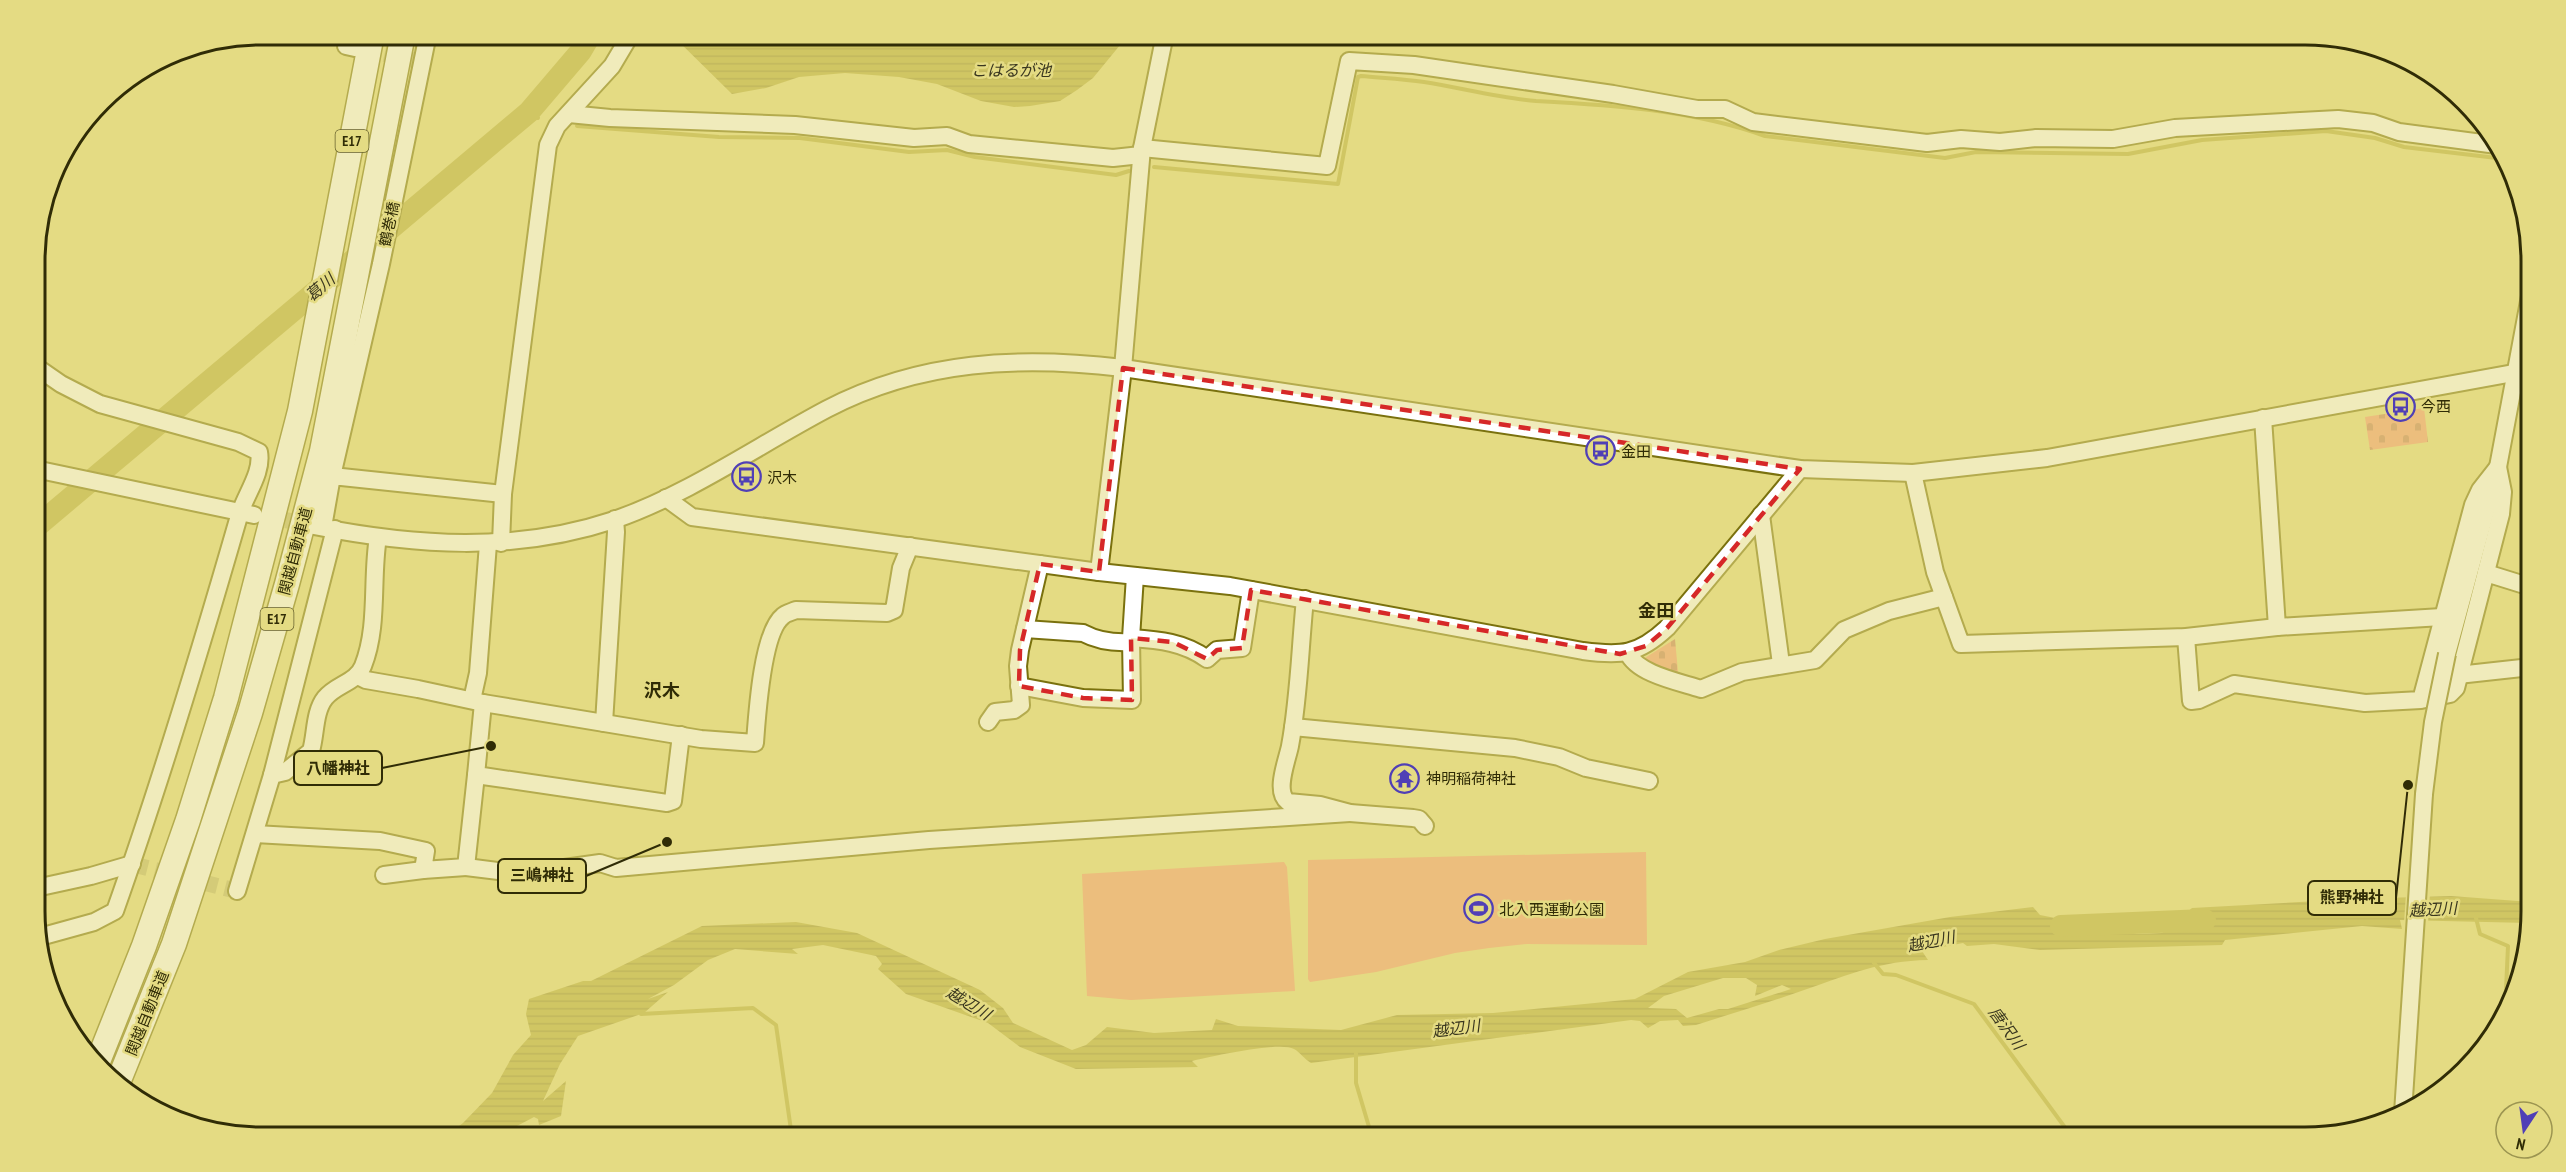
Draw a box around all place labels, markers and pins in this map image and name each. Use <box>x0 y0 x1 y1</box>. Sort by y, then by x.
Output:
bus stop icon: 今西 <box>2384 390 2416 422</box>
place label: 今西 <box>2421 397 2451 416</box>
bus stop icon: 金田 <box>1584 435 1616 467</box>
place label: 金田 <box>1621 442 1651 461</box>
bus stop icon: 沢木 <box>730 461 762 493</box>
place label: 沢木 <box>767 468 797 487</box>
callout: 八幡神社 <box>294 751 382 785</box>
temple icon: 神明稲荷神社 <box>1389 762 1421 794</box>
place label: 神明稲荷神社 <box>1426 769 1516 788</box>
callout: 三嶋神社 <box>498 859 586 893</box>
callout: 熊野神社 <box>2308 881 2396 915</box>
sports icon: 北入西運動公園 <box>1462 893 1494 925</box>
place label: 北入西運動公園 <box>1499 900 1604 919</box>

